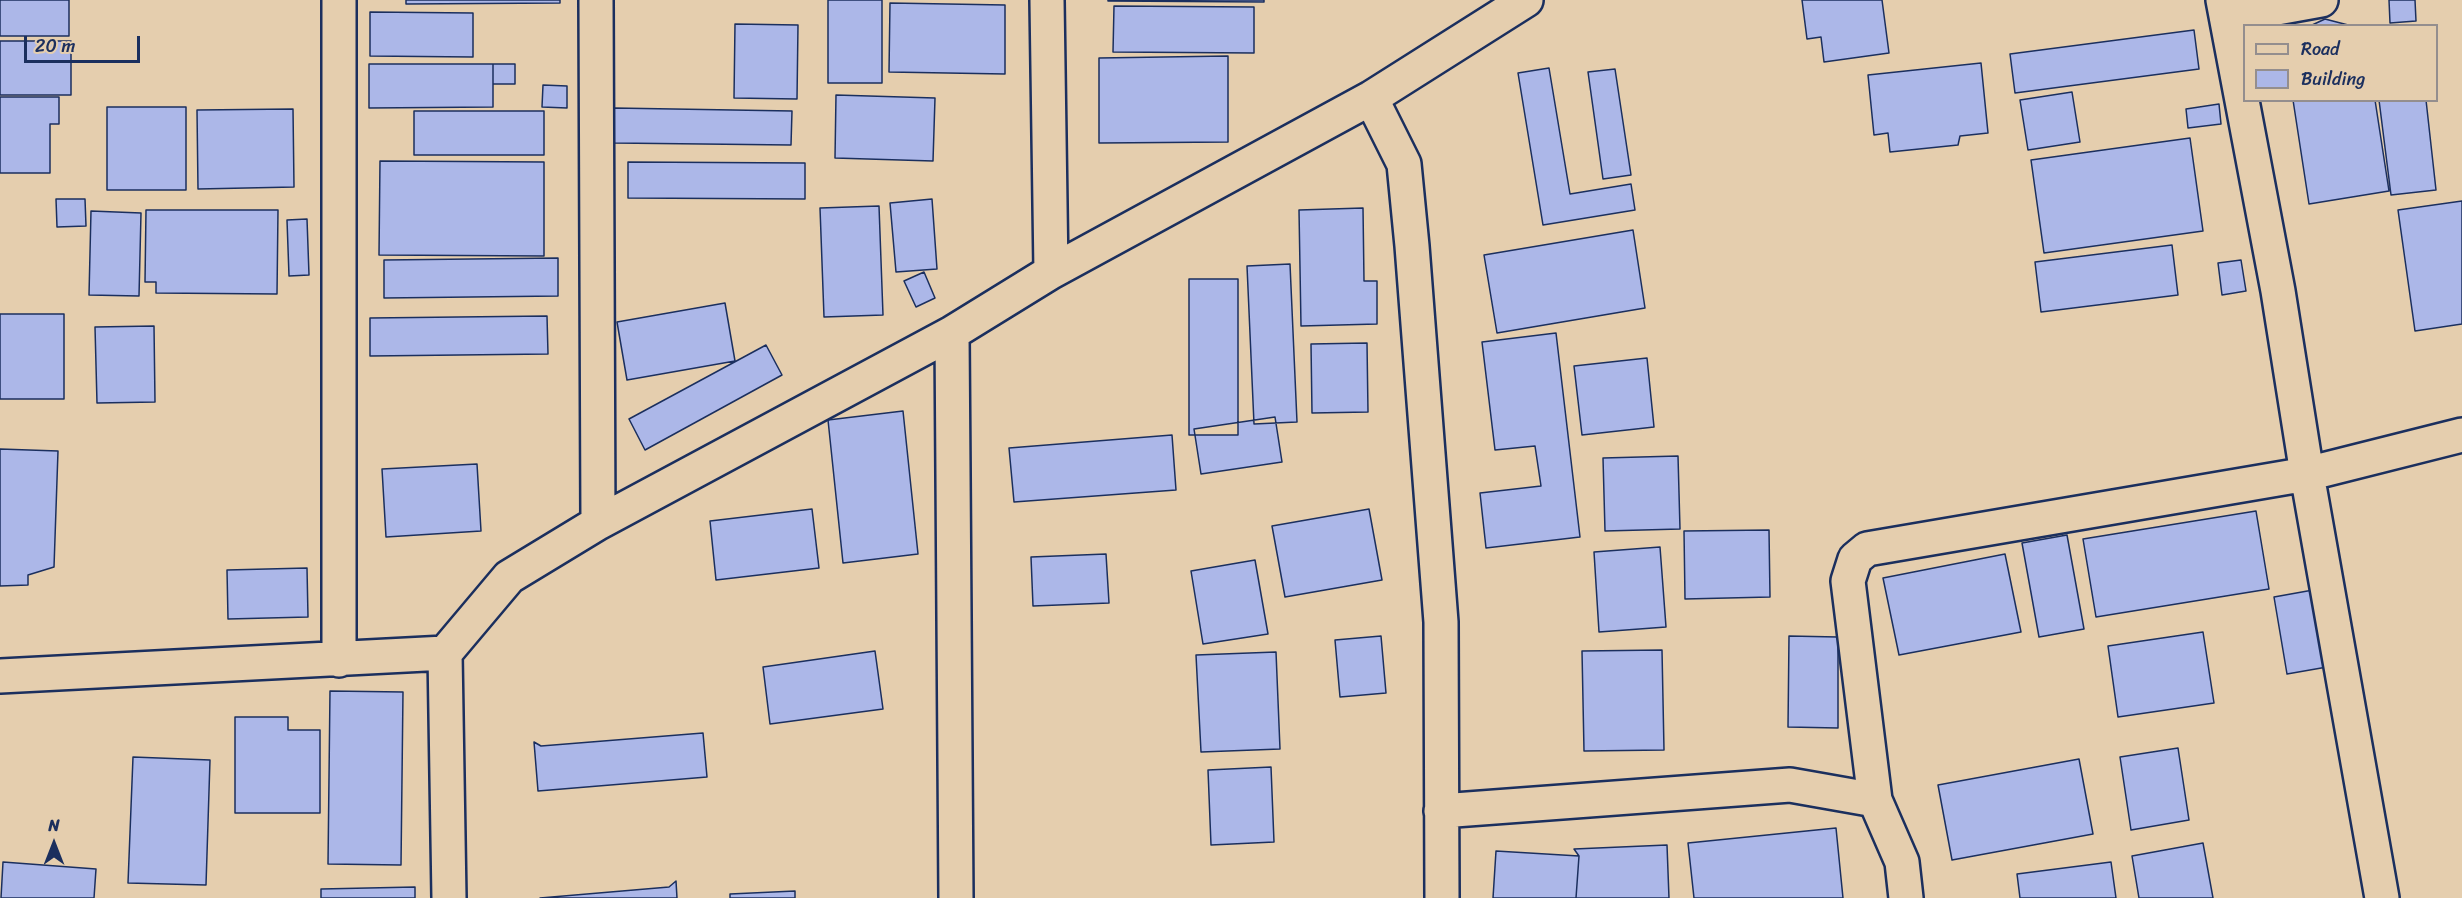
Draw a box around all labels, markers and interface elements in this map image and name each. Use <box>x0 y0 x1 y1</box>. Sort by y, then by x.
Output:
scale bar <box>27 24 142 62</box>
legend <box>2243 24 2438 102</box>
text: 20 m <box>35 30 75 62</box>
text: Road <box>2301 33 2340 65</box>
text: Building <box>2301 63 2365 95</box>
text: N <box>48 811 60 840</box>
north arrow <box>24 814 84 874</box>

